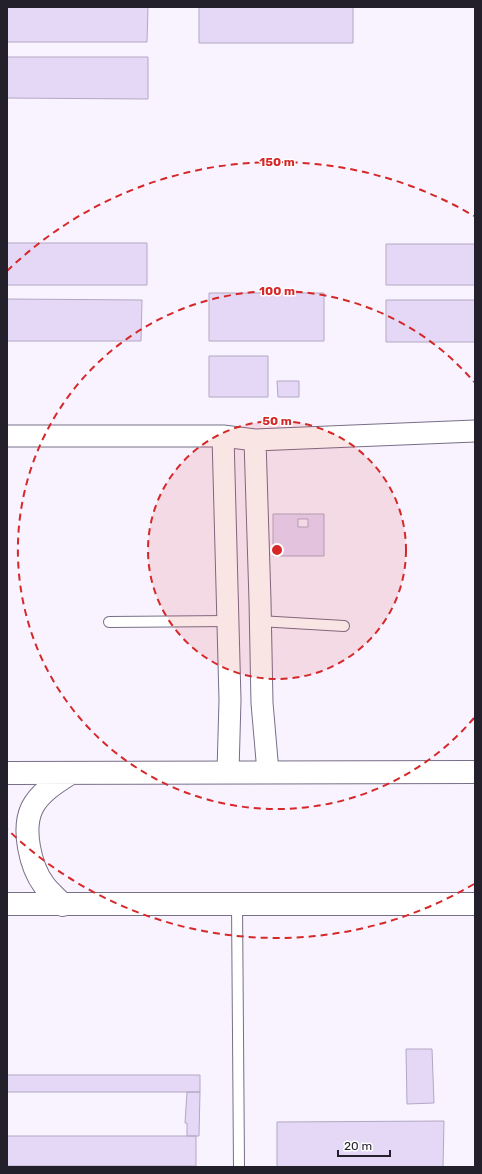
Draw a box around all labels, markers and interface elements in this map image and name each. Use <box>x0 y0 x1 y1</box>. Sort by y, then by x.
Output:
text: 150 m <box>259 155 295 169</box>
text: 100 m <box>259 284 295 298</box>
text: 50 m <box>262 414 292 428</box>
centre of rings <box>270 543 284 557</box>
scale bar <box>338 1132 390 1158</box>
text: 20 m <box>344 1139 372 1153</box>

